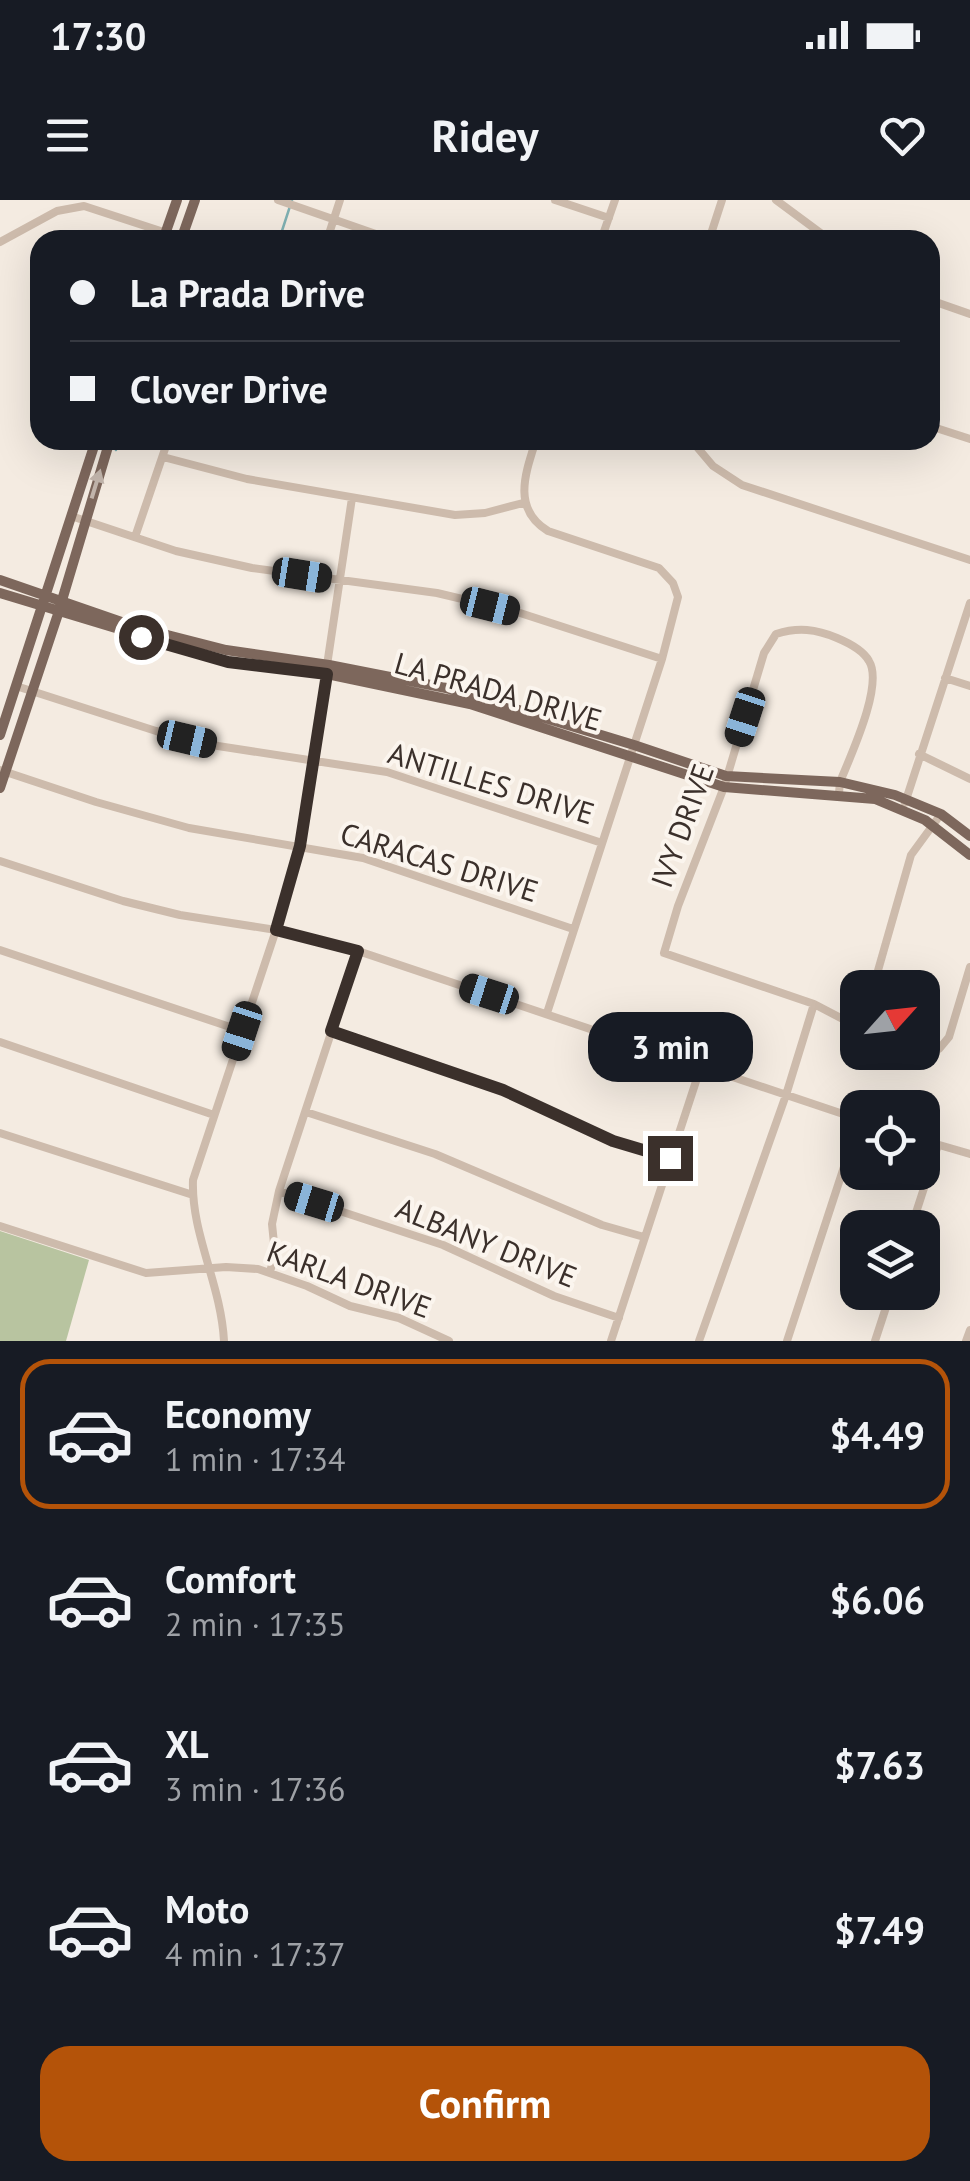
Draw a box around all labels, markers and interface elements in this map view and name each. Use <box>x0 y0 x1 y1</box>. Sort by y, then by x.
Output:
text: 17:30 <box>50 11 146 60</box>
text: Ridey <box>431 106 539 164</box>
icon: menu <box>40 108 95 163</box>
icon: heart <box>875 108 930 163</box>
text: La Prada Drive <box>130 268 365 317</box>
text: Clover Drive <box>130 364 328 413</box>
one-way arrow <box>89 469 104 499</box>
car <box>270 555 334 595</box>
car <box>457 584 523 628</box>
route start <box>119 615 164 660</box>
street label: LA PRADA DRIVE <box>390 642 607 739</box>
car <box>721 684 769 750</box>
car <box>154 718 220 760</box>
street label: ANTILLES DRIVE <box>384 733 599 832</box>
street label: IVY DRIVE <box>641 758 722 893</box>
street label: CARACAS DRIVE <box>336 813 543 910</box>
car <box>456 970 522 1018</box>
north arrow <box>840 970 940 1070</box>
map controls <box>840 970 940 1310</box>
car <box>218 998 266 1064</box>
callout: 3 min <box>588 1013 752 1083</box>
text: 3 min <box>631 1026 710 1068</box>
button: locate <box>840 1090 940 1190</box>
route end <box>648 1136 693 1181</box>
car <box>281 1179 347 1225</box>
street label: ALBANY DRIVE <box>390 1188 583 1296</box>
button: layers <box>840 1210 940 1310</box>
street label: KARLA DRIVE <box>262 1231 437 1326</box>
icon: car <box>45 1389 135 1479</box>
text: Economy <box>165 1389 311 1438</box>
text: $4.49 <box>829 1410 925 1459</box>
text: 1 min · 17:34 <box>165 1438 345 1480</box>
icon: car <box>45 1554 135 1644</box>
text: Comfort <box>165 1554 296 1603</box>
text: $6.06 <box>829 1575 925 1624</box>
text: 2 min · 17:35 <box>165 1603 345 1645</box>
icon: car <box>45 1719 135 1809</box>
text: XL <box>165 1719 209 1768</box>
text: $7.63 <box>834 1740 925 1789</box>
text: 3 min · 17:36 <box>165 1768 345 1810</box>
icon: car <box>45 1884 135 1974</box>
text: Moto <box>165 1884 249 1933</box>
text: $7.49 <box>834 1905 925 1954</box>
text: 4 min · 17:37 <box>165 1933 345 1975</box>
button: Confirm <box>40 2046 930 2161</box>

